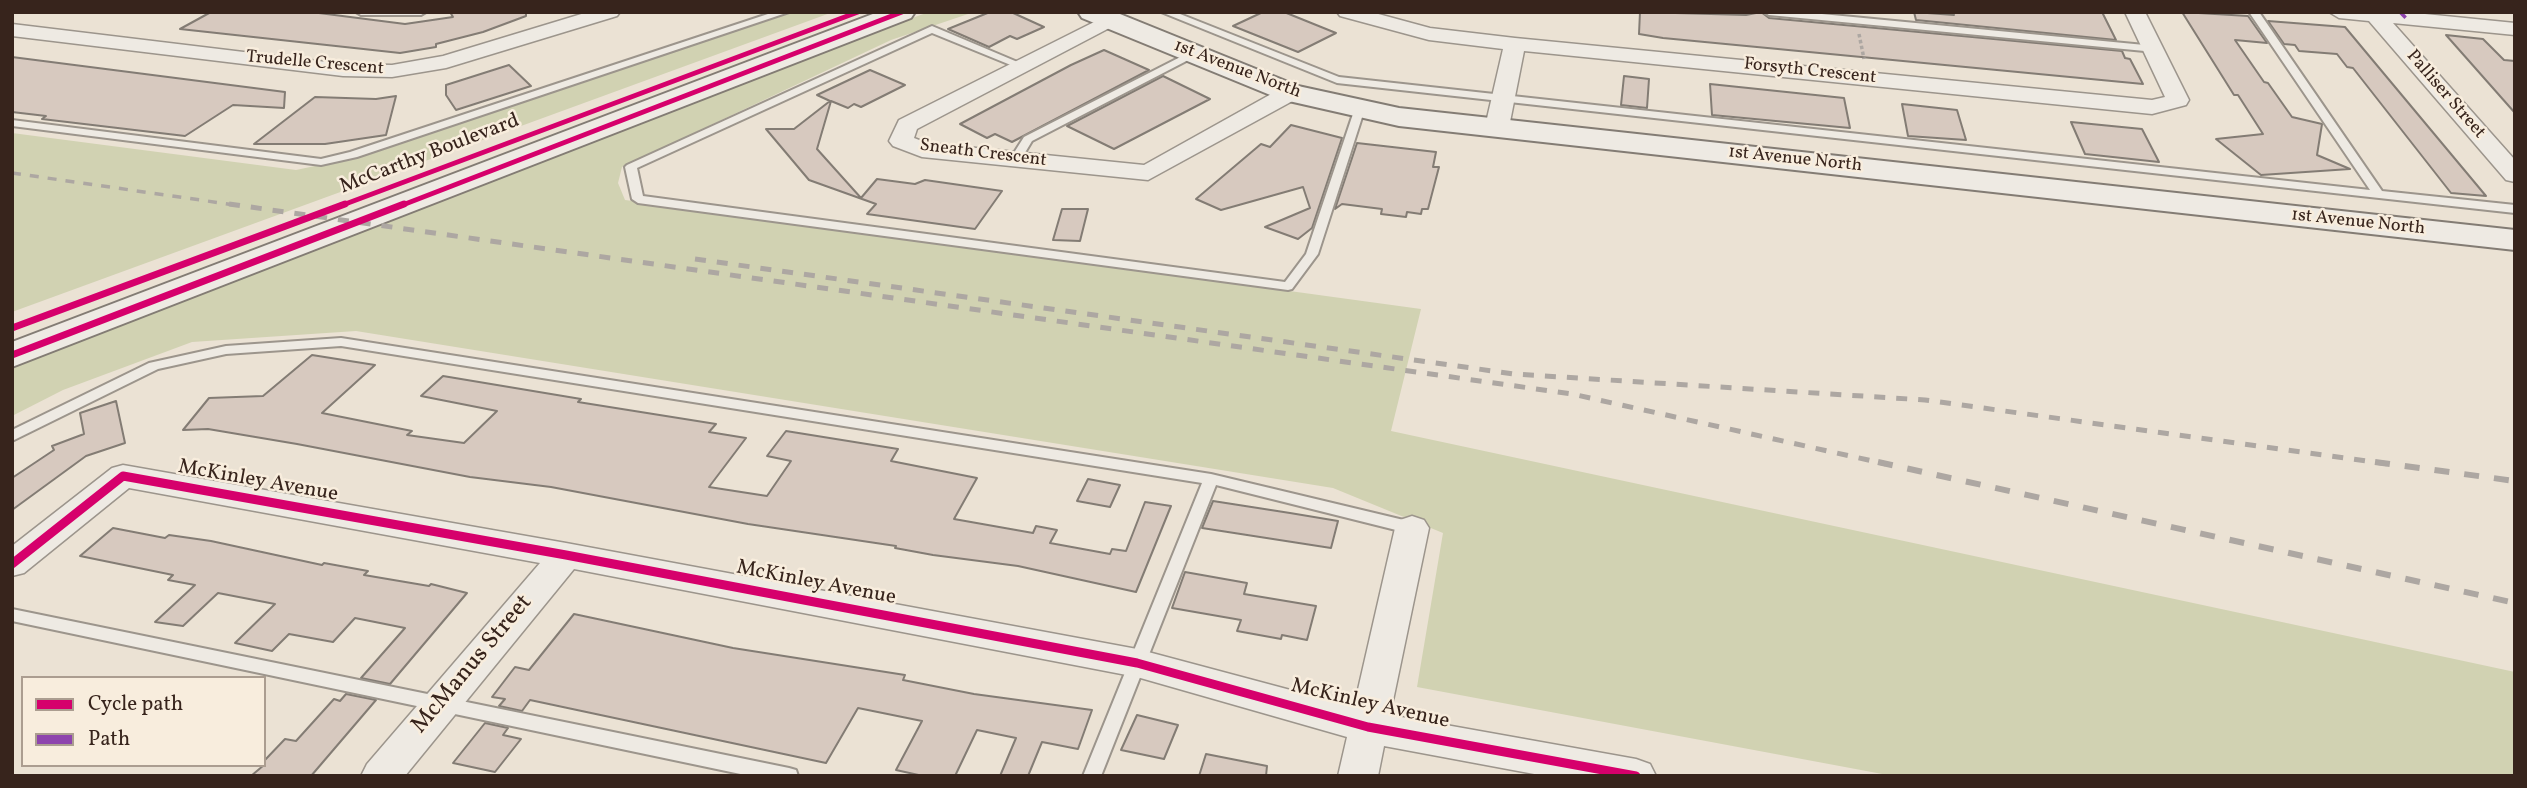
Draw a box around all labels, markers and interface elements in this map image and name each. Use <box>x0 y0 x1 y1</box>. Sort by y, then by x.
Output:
street label: 1st Avenue North <box>1170 36 1304 104</box>
street label: Palliser Street <box>2401 46 2489 144</box>
street label: Trudelle Crescent <box>245 47 385 81</box>
street label: Forsyth Crescent <box>1743 54 1877 90</box>
street label: McCarthy Boulevard <box>337 109 523 201</box>
street label: Sneath Crescent <box>918 135 1048 173</box>
street label: 1st Avenue North <box>1727 142 1863 178</box>
street label: 1st Avenue North <box>2290 205 2426 241</box>
street label: McKinley Avenue <box>176 456 340 508</box>
street label: McKinley Avenue <box>734 556 898 612</box>
street label: McManus Street <box>406 590 540 740</box>
street label: McKinley Avenue <box>1288 675 1452 735</box>
legend <box>21 676 266 767</box>
text: Cycle path <box>88 690 183 719</box>
text: Path <box>88 725 130 754</box>

